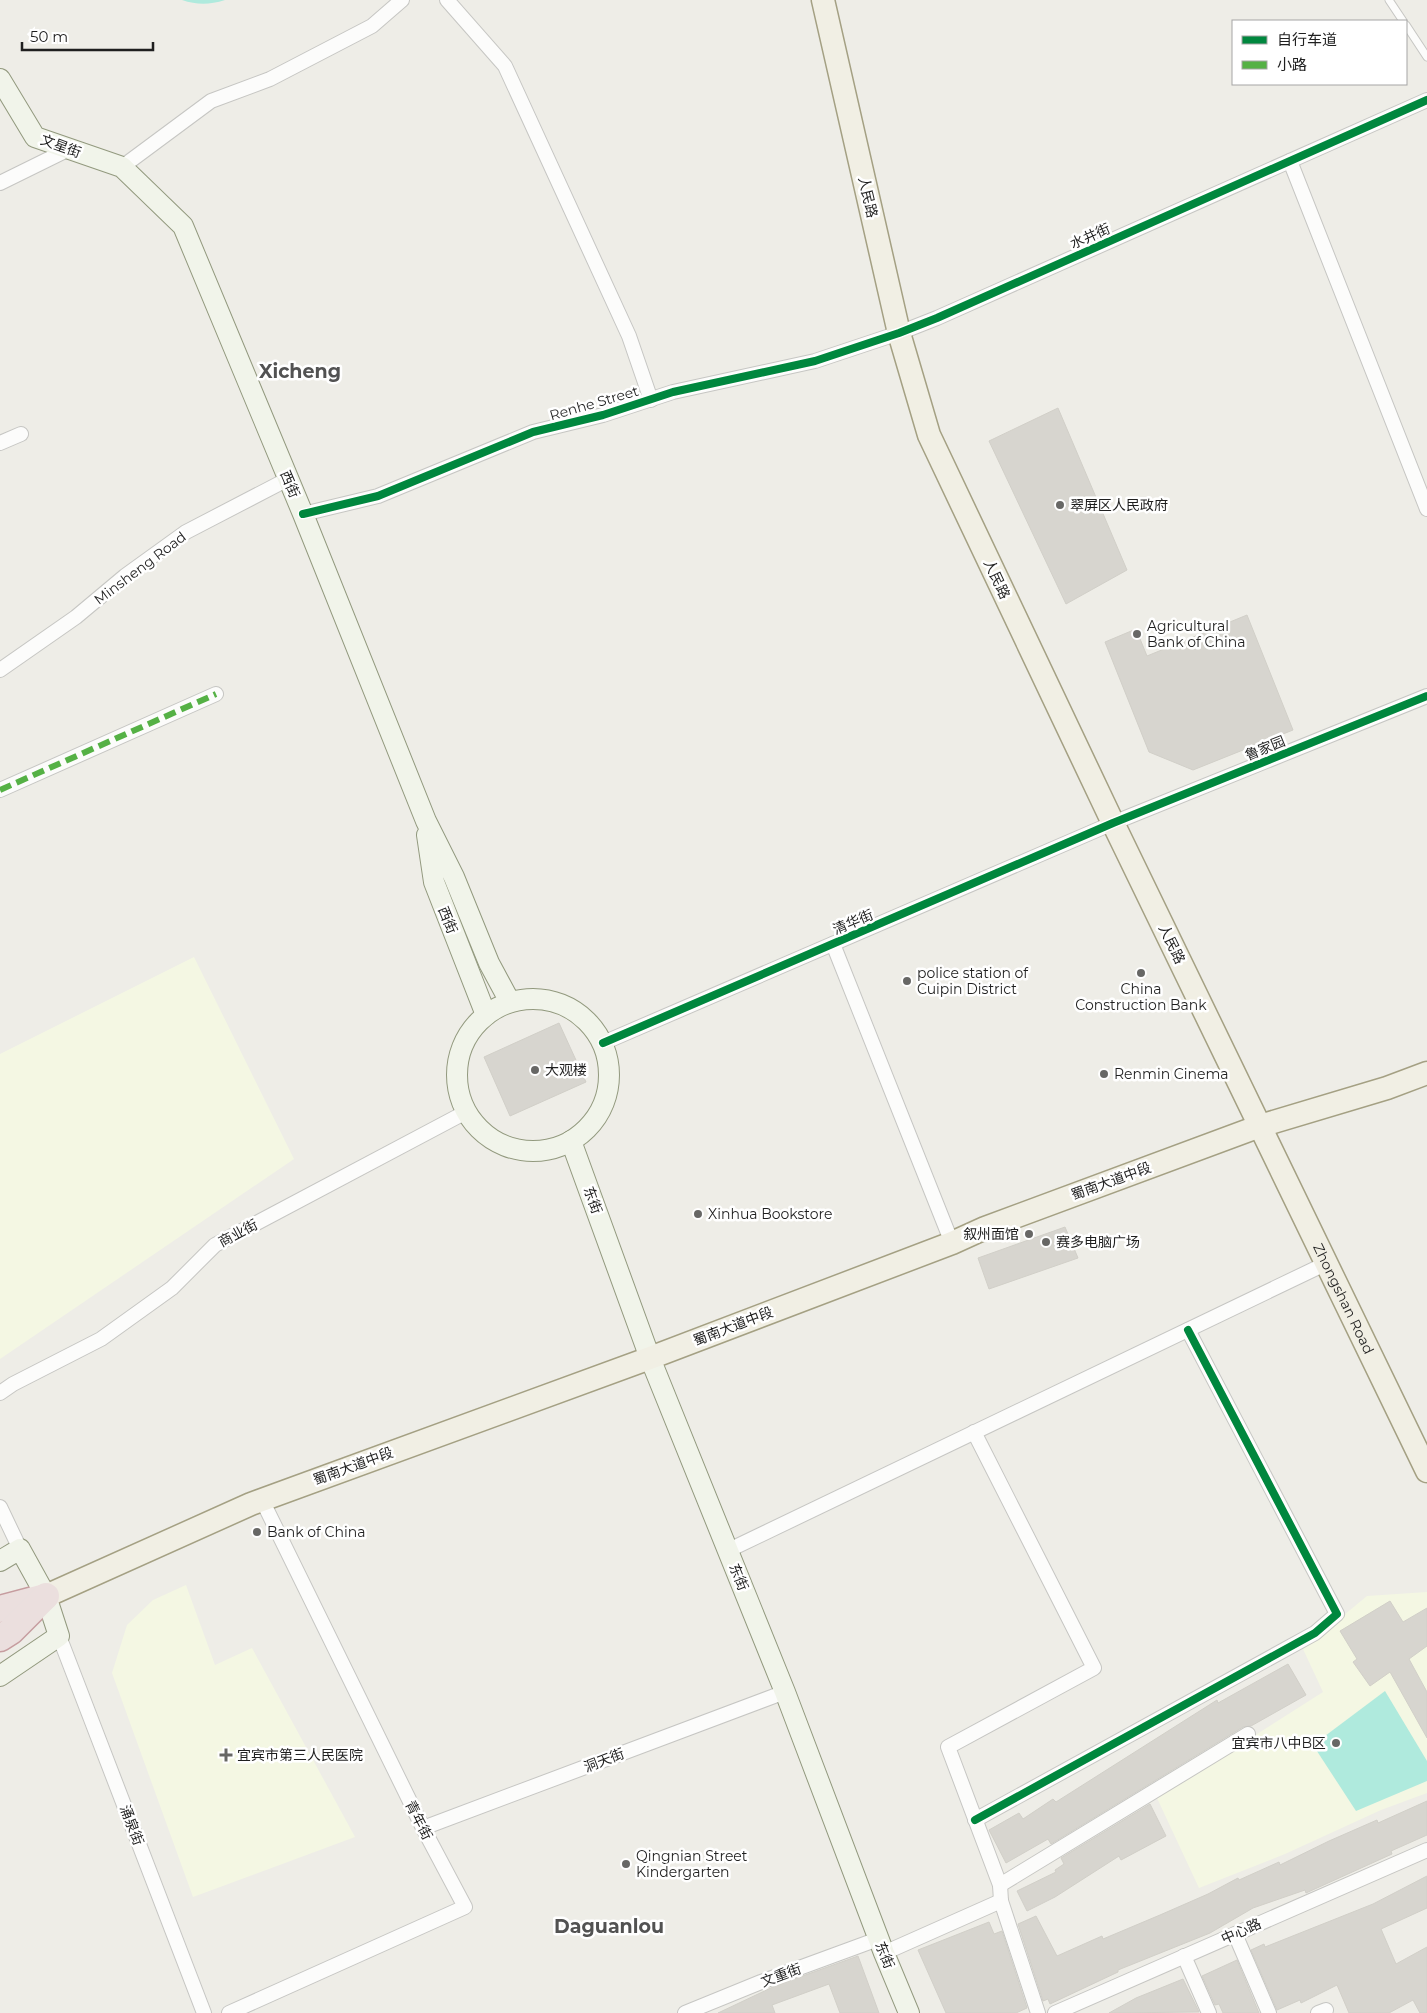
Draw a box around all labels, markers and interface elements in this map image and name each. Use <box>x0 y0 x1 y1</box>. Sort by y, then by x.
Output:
scale bar <box>22 20 154 52</box>
legend <box>1232 20 1407 85</box>
text: 50 m <box>30 27 68 46</box>
text: 自行车道 <box>1277 30 1337 49</box>
text: 小路 <box>1277 55 1307 74</box>
street label: 文星街 <box>38 130 84 162</box>
street label: 人民路 <box>855 175 881 219</box>
street label: 水井街 <box>1067 219 1113 253</box>
district label: Xicheng <box>259 360 341 383</box>
street label: Renhe Street <box>547 382 641 424</box>
street label: 西街 <box>276 468 304 500</box>
place label: 翠屏区人民政府 <box>1070 496 1168 514</box>
marker: 翠屏区人民政府 <box>1054 499 1066 511</box>
street label: Minsheng Road <box>90 528 190 608</box>
street label: 人民路 <box>980 556 1014 602</box>
place label: Agricultural Bank of China <box>1147 617 1245 651</box>
marker: Agricultural Bank of China <box>1131 628 1143 640</box>
street label: 鲁家园 <box>1242 732 1288 764</box>
street label: 西街 <box>434 904 462 936</box>
street label: 清华街 <box>830 906 876 938</box>
street label: 人民路 <box>1155 921 1189 967</box>
place label: police station of Cuipin District <box>917 964 1029 998</box>
marker: China Construction Bank <box>1135 967 1147 979</box>
marker: police station of Cuipin District <box>901 975 913 987</box>
place label: China Construction Bank <box>1075 980 1207 1014</box>
place label: 大观楼 <box>545 1061 587 1079</box>
marker: 大观楼 <box>529 1064 541 1076</box>
place label: Renmin Cinema <box>1114 1065 1229 1083</box>
marker: Renmin Cinema <box>1098 1068 1110 1080</box>
street label: 蜀南大道中段 <box>1068 1158 1154 1204</box>
street label: 东街 <box>580 1184 606 1216</box>
place label: Xinhua Bookstore <box>708 1205 832 1223</box>
marker: Xinhua Bookstore <box>692 1208 704 1220</box>
street label: 商业街 <box>215 1215 261 1251</box>
place label: 叙州面馆 <box>963 1225 1019 1243</box>
marker: 叙州面馆 <box>1023 1228 1035 1240</box>
place label: 赛多电脑广场 <box>1056 1233 1140 1251</box>
marker: 赛多电脑广场 <box>1040 1236 1052 1248</box>
street label: Zhongshan Road <box>1309 1241 1378 1357</box>
street label: 蜀南大道中段 <box>691 1303 775 1349</box>
street label: 蜀南大道中段 <box>310 1443 396 1489</box>
place label: Bank of China <box>267 1523 365 1541</box>
marker: Bank of China <box>251 1526 263 1538</box>
street label: 东街 <box>725 1561 753 1593</box>
place label: 宜宾市八中B区 <box>1231 1734 1326 1752</box>
marker: 宜宾市八中B区 <box>1330 1737 1342 1749</box>
street label: 洞天街 <box>581 1744 627 1776</box>
place label: 宜宾市第三人民医院 <box>237 1746 363 1764</box>
marker: 宜宾市第三人民医院 <box>219 1748 233 1762</box>
street label: 青年街 <box>401 1797 437 1843</box>
street label: 涌泉街 <box>116 1802 148 1848</box>
place label: Qingnian Street Kindergarten <box>636 1847 748 1881</box>
marker: Qingnian Street Kindergarten <box>620 1858 632 1870</box>
street label: 中心路 <box>1218 1914 1264 1948</box>
district label: Daguanlou <box>554 1915 664 1938</box>
street label: 东街 <box>871 1939 899 1971</box>
street label: 文重街 <box>758 1959 804 1991</box>

